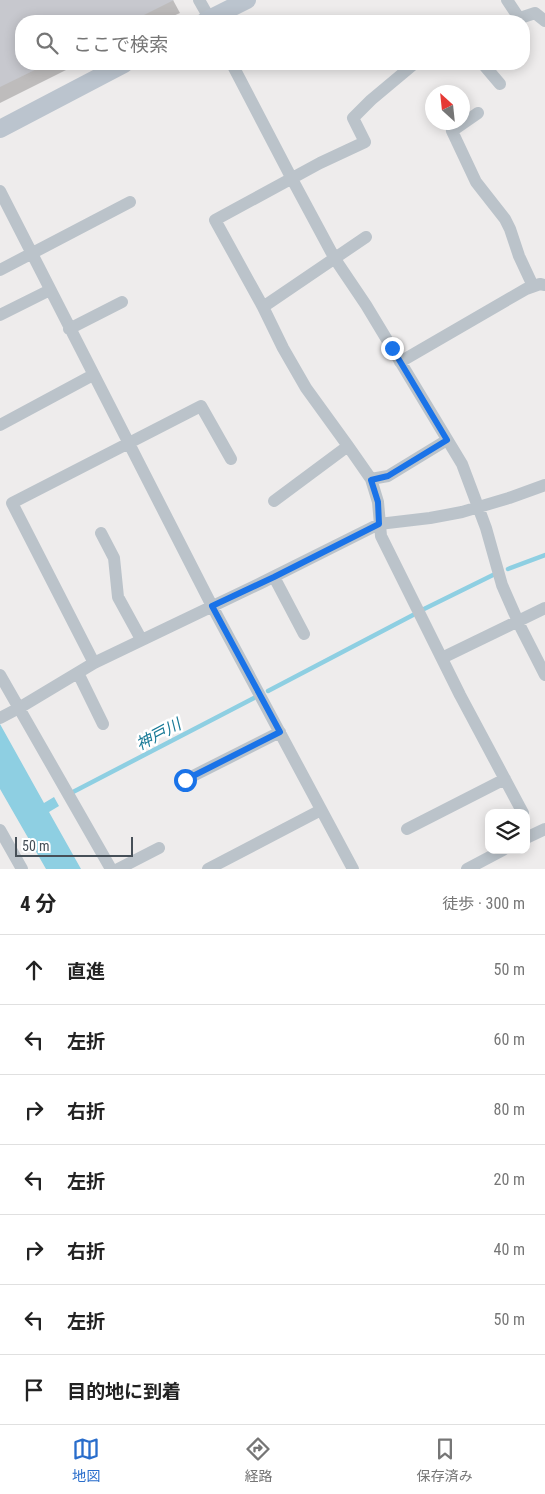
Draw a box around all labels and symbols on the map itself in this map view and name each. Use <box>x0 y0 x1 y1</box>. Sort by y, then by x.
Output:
north arrow <box>425 85 470 130</box>
route end <box>381 337 404 360</box>
water label: 神戸川 <box>133 714 186 754</box>
route start <box>174 769 197 792</box>
scale bar <box>15 834 132 857</box>

